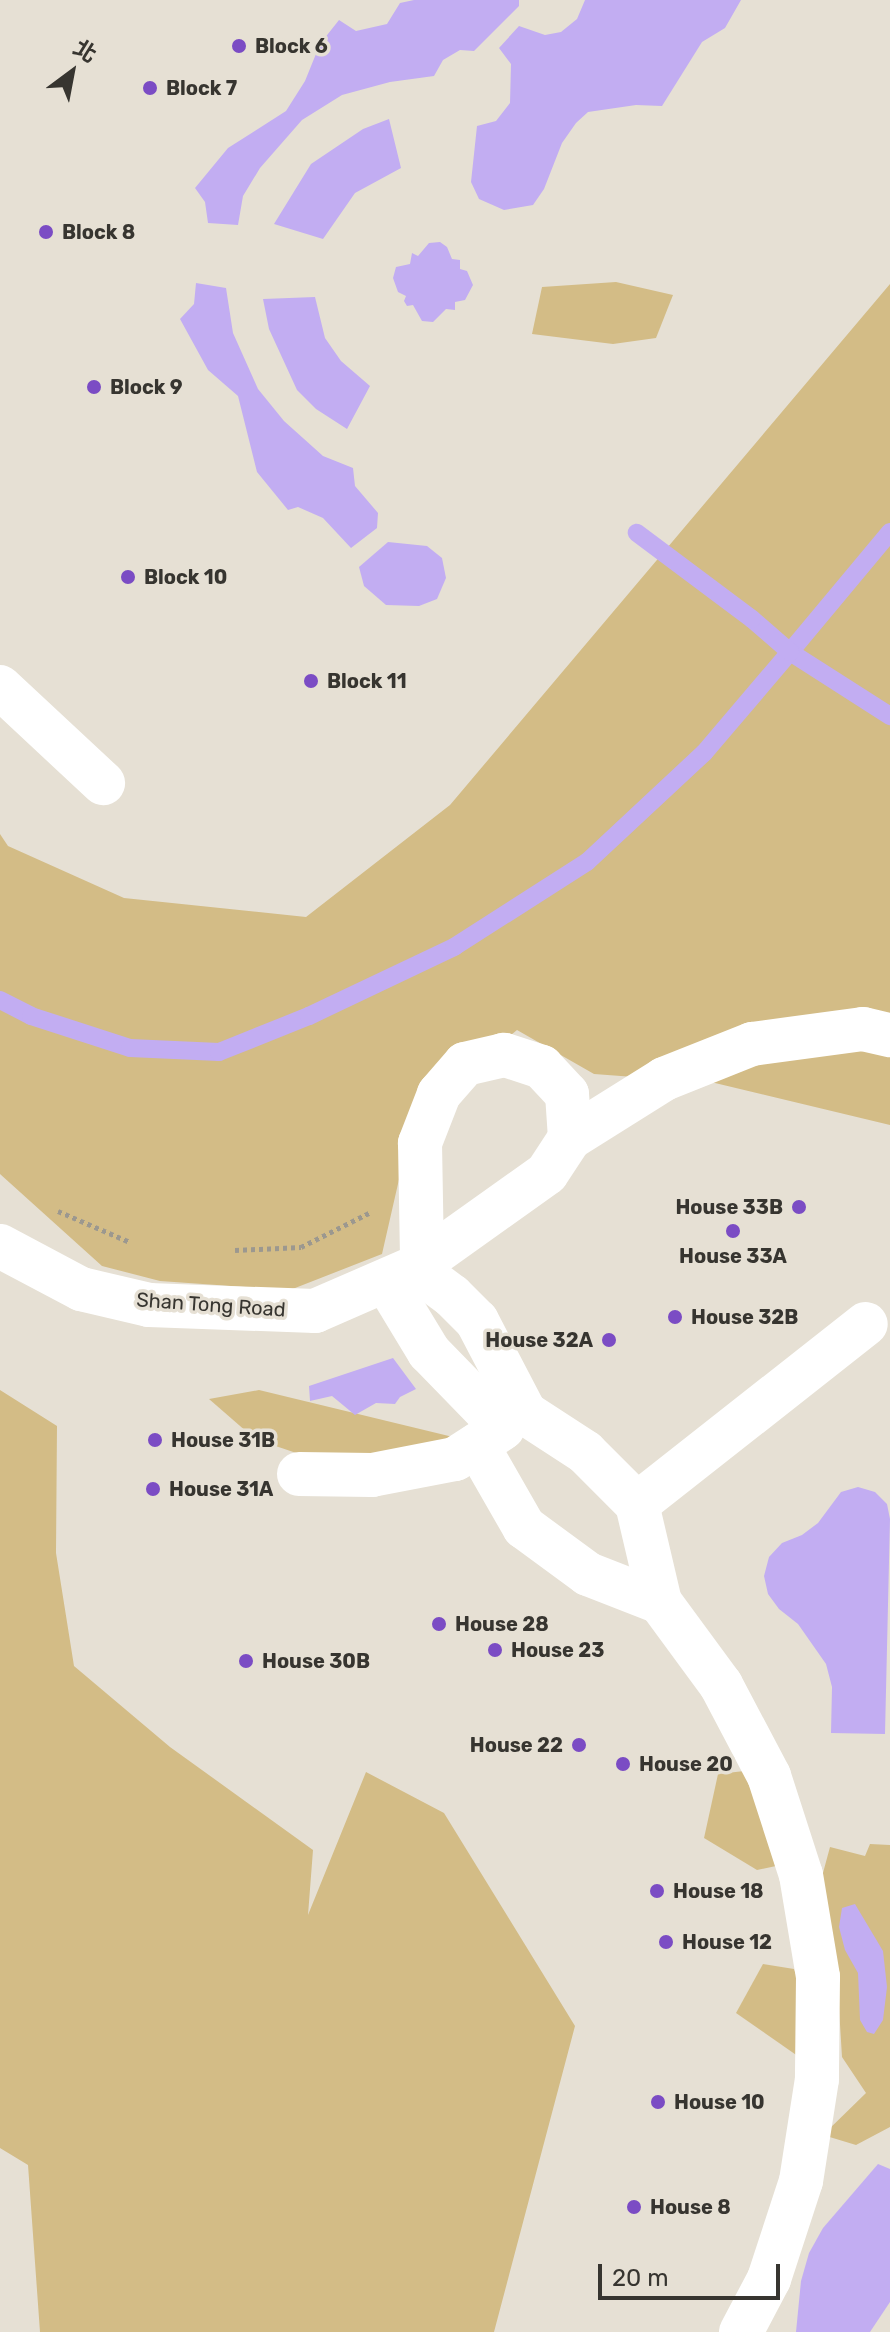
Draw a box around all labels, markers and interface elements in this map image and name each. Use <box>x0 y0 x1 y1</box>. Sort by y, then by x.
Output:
north arrow <box>32 32 112 112</box>
text: 北 <box>68 34 101 69</box>
place label: Block 6 <box>255 34 328 58</box>
marker: Block 6 <box>230 37 248 55</box>
place label: Block 7 <box>166 76 237 100</box>
marker: Block 7 <box>141 79 159 97</box>
place label: Block 8 <box>62 220 135 244</box>
marker: Block 8 <box>37 223 55 241</box>
place label: Block 9 <box>110 375 183 399</box>
marker: Block 9 <box>85 378 103 396</box>
place label: Block 10 <box>144 565 227 589</box>
marker: Block 10 <box>119 568 137 586</box>
place label: Block 11 <box>327 669 407 693</box>
marker: Block 11 <box>302 672 320 690</box>
place label: House 33B <box>675 1195 783 1219</box>
marker: House 33B <box>790 1198 808 1216</box>
marker: House 33A <box>724 1222 742 1240</box>
place label: House 33A <box>679 1244 787 1268</box>
street label: Shan Tong Road <box>135 1288 287 1322</box>
place label: House 32B <box>691 1305 798 1329</box>
marker: House 32B <box>666 1308 684 1326</box>
place label: House 32A <box>485 1328 593 1352</box>
marker: House 32A <box>600 1331 618 1349</box>
place label: House 31B <box>171 1428 275 1452</box>
marker: House 31B <box>146 1431 164 1449</box>
place label: House 31A <box>169 1477 273 1501</box>
marker: House 31A <box>144 1480 162 1498</box>
place label: House 28 <box>455 1612 549 1636</box>
marker: House 28 <box>430 1615 448 1633</box>
place label: House 23 <box>511 1638 604 1662</box>
marker: House 23 <box>486 1641 504 1659</box>
place label: House 30B <box>262 1649 370 1673</box>
marker: House 30B <box>237 1652 255 1670</box>
place label: House 22 <box>470 1733 563 1757</box>
marker: House 22 <box>570 1736 588 1754</box>
place label: House 20 <box>639 1752 733 1776</box>
marker: House 20 <box>614 1755 632 1773</box>
place label: House 18 <box>673 1879 764 1903</box>
marker: House 18 <box>648 1882 666 1900</box>
place label: House 12 <box>682 1930 772 1954</box>
marker: House 12 <box>657 1933 675 1951</box>
place label: House 10 <box>674 2090 765 2114</box>
marker: House 10 <box>649 2093 667 2111</box>
place label: House 8 <box>650 2195 731 2219</box>
marker: House 8 <box>625 2198 643 2216</box>
scale bar <box>602 2248 784 2298</box>
text: 20 m <box>612 2264 669 2292</box>

